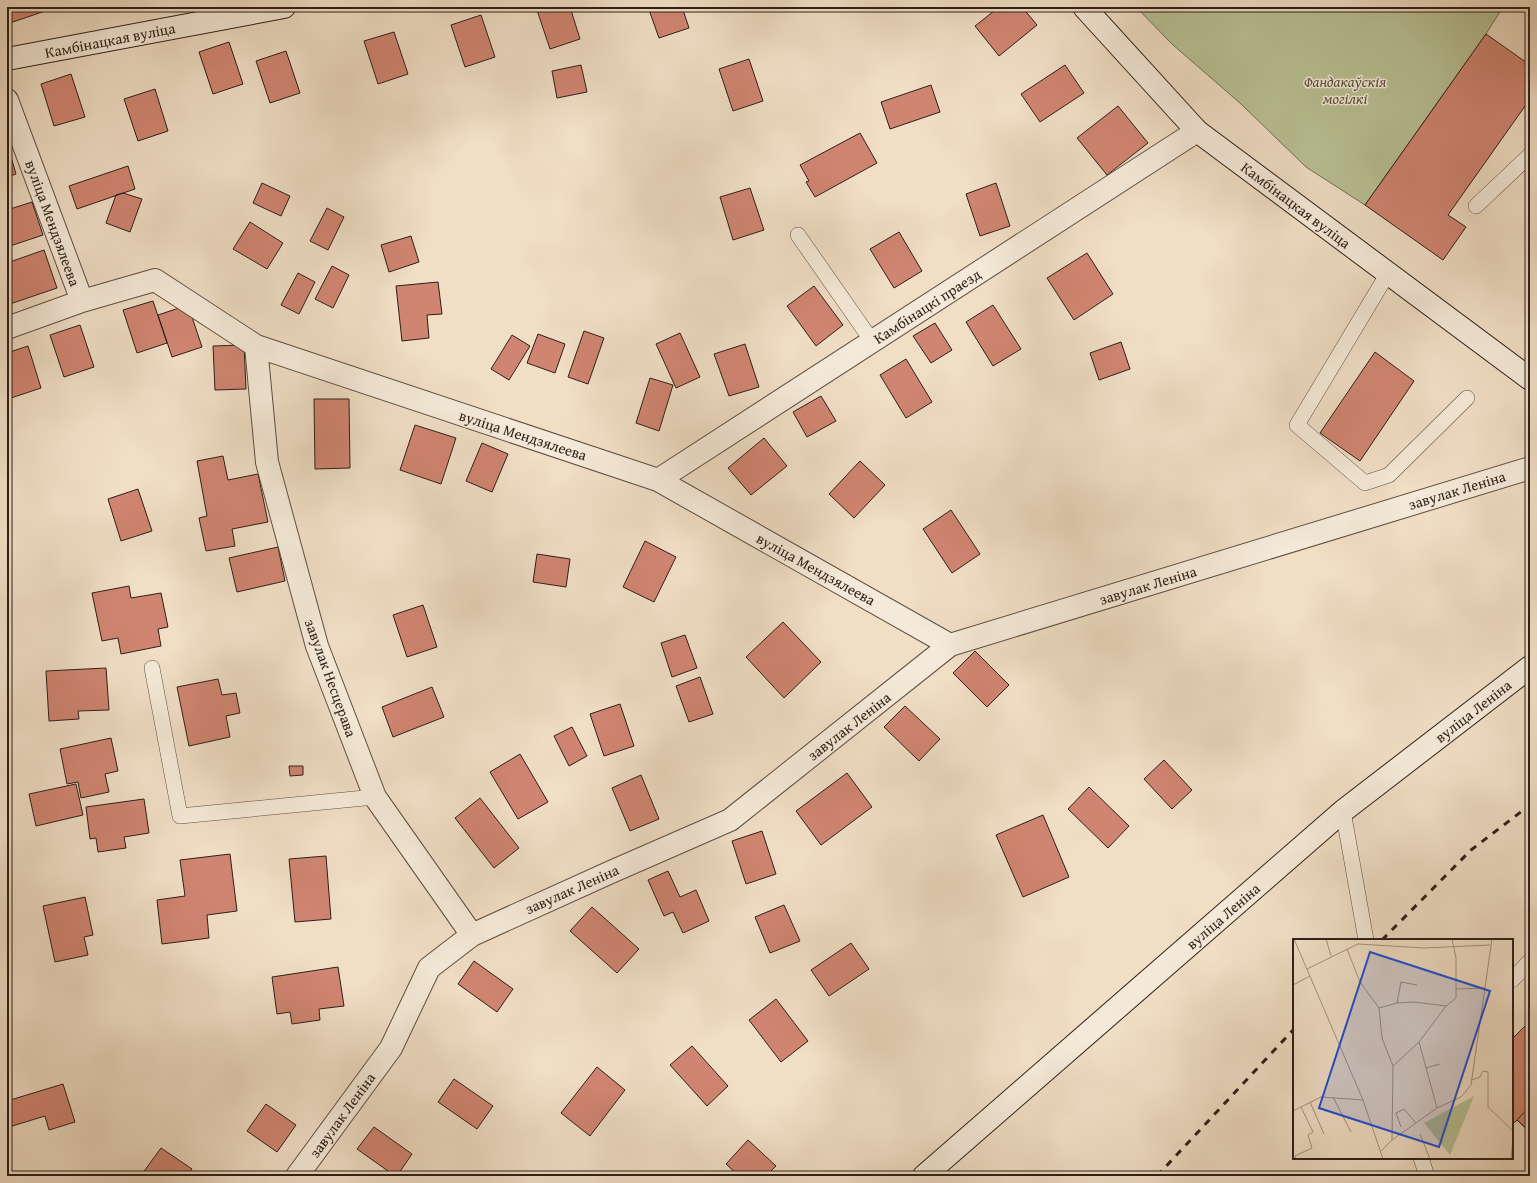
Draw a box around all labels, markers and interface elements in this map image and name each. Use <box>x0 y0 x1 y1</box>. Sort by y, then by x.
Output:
street label: Камбінацкая вуліца <box>43 17 178 63</box>
park label: Фандакаўскія могілкі <box>1304 71 1387 109</box>
street label: вуліца Мендзялеева <box>20 157 86 290</box>
street label: Камбінацкая вуліца <box>1237 157 1356 254</box>
street label: Камбінацкі праезд <box>869 263 985 349</box>
street label: вуліца Мендзялеева <box>457 404 590 466</box>
street label: завулак Леніна <box>1406 465 1509 515</box>
street label: вуліца Мендзялеева <box>753 528 880 611</box>
street label: завулак Леніна <box>1097 560 1200 610</box>
street label: завулак Несцерава <box>300 616 362 741</box>
street label: вуліца Леніна <box>1430 674 1516 748</box>
street label: завулак Леніна <box>803 686 896 765</box>
street label: завулак Леніна <box>522 859 623 919</box>
street label: вуліца Леніна <box>1181 877 1265 954</box>
inset map <box>1293 939 1513 1159</box>
street label: завулак Леніна <box>304 1067 381 1162</box>

